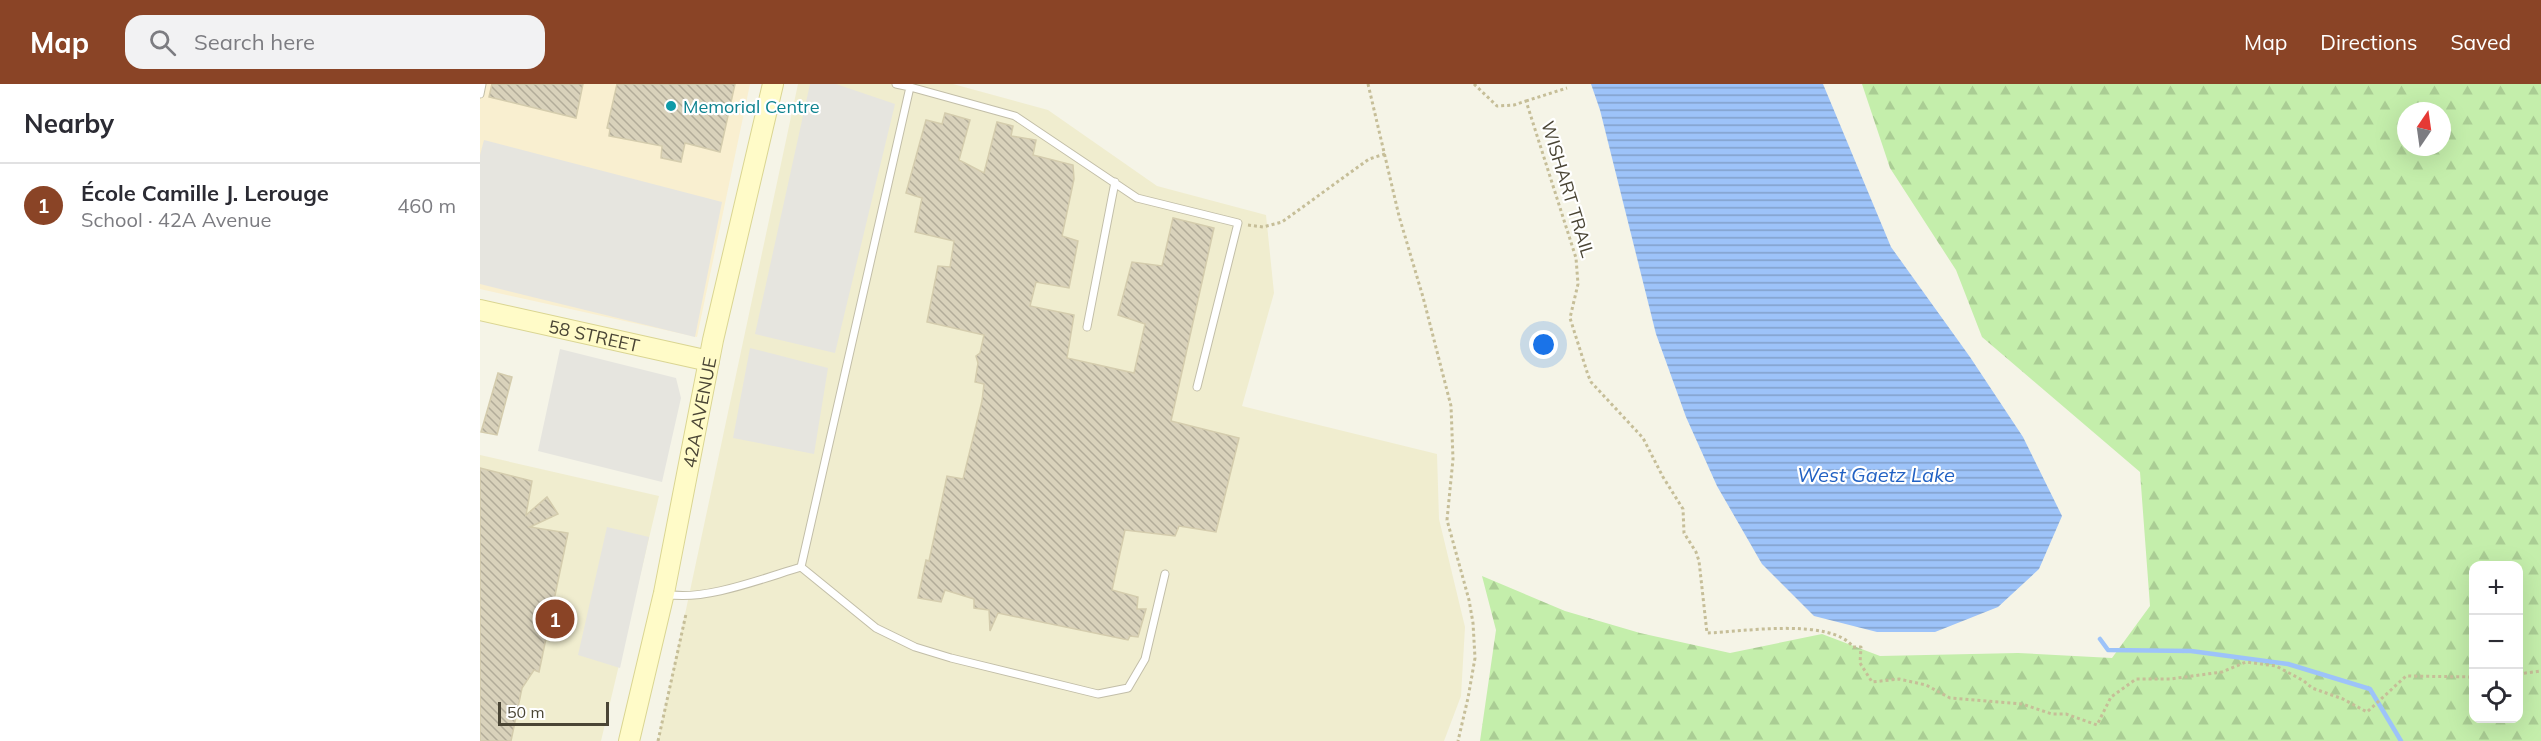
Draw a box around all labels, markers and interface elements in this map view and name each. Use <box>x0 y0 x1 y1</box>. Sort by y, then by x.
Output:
search box <box>125 15 545 69</box>
text: Map <box>30 25 89 60</box>
icon: search <box>146 26 179 59</box>
text: Search here <box>194 28 315 56</box>
text: Map <box>2244 29 2287 55</box>
text: Directions <box>2320 29 2417 55</box>
text: Saved <box>2450 29 2511 55</box>
place label: Memorial Centre <box>683 95 819 118</box>
marker: Memorial Centre <box>664 99 678 113</box>
north arrow <box>2397 102 2451 156</box>
text: Nearby <box>24 107 114 140</box>
street label: WISHART TRAIL <box>1536 118 1600 260</box>
text: École Camille J. Lerouge <box>81 179 329 207</box>
text: 1 <box>38 193 50 218</box>
text: 460 m <box>397 193 456 218</box>
text: School · 42A Avenue <box>81 207 271 232</box>
street label: 58 STREET <box>547 314 642 357</box>
your location <box>1529 330 1558 359</box>
street label: 42A AVENUE <box>677 355 721 470</box>
water label: West Gaetz Lake <box>1797 462 1955 487</box>
map controls <box>2469 561 2523 723</box>
button: + <box>2469 561 2523 615</box>
pin: 1 <box>536 596 574 642</box>
button: − <box>2469 615 2523 669</box>
button: locate <box>2469 669 2523 723</box>
scale bar <box>498 699 609 726</box>
text: 50 m <box>507 702 544 722</box>

